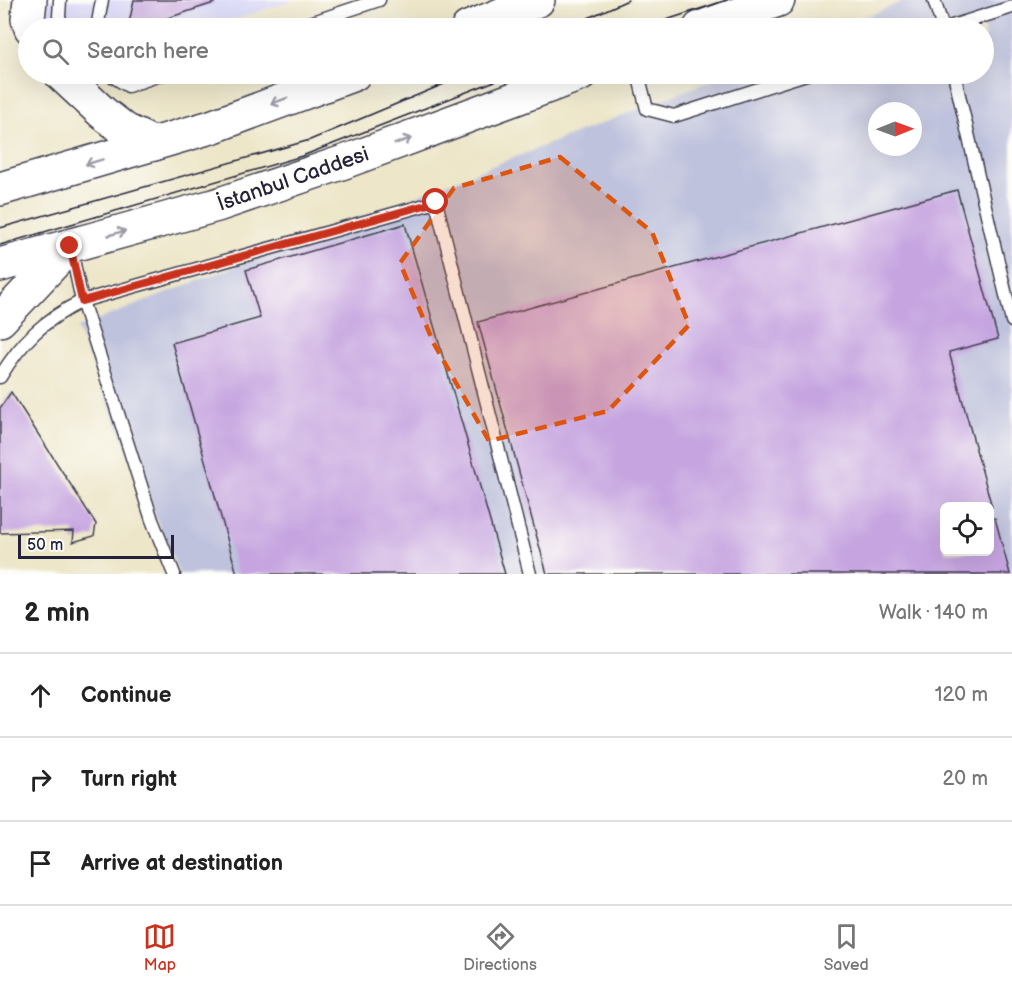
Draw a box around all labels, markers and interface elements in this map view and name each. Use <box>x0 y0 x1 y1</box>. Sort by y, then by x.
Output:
search box <box>18 18 994 84</box>
icon: search <box>39 35 72 68</box>
text: Search here <box>87 38 209 65</box>
one-way arrow <box>270 97 289 108</box>
north arrow <box>868 102 922 156</box>
one-way arrow <box>393 135 412 146</box>
street label: İstanbul Caddesi <box>214 141 372 217</box>
one-way arrow <box>85 157 104 168</box>
route start <box>422 188 448 214</box>
one-way arrow <box>107 227 126 238</box>
route end <box>56 232 82 258</box>
map controls <box>940 502 994 556</box>
button: locate <box>940 502 994 556</box>
scale bar <box>18 532 174 560</box>
text: 50 m <box>27 536 63 555</box>
text: 2 min <box>24 598 90 629</box>
text: Walk · 140 m <box>879 601 988 625</box>
icon: ahead <box>24 679 57 712</box>
text: Continue <box>81 682 171 709</box>
text: 120 m <box>935 683 988 707</box>
icon: right <box>24 763 57 796</box>
text: Turn right <box>81 766 177 793</box>
text: 20 m <box>943 767 988 791</box>
icon: arrive <box>24 847 57 880</box>
text: Arrive at destination <box>81 850 283 877</box>
tab: Map <box>143 920 176 975</box>
tab: Directions <box>463 920 537 975</box>
tab: Saved <box>824 920 869 975</box>

